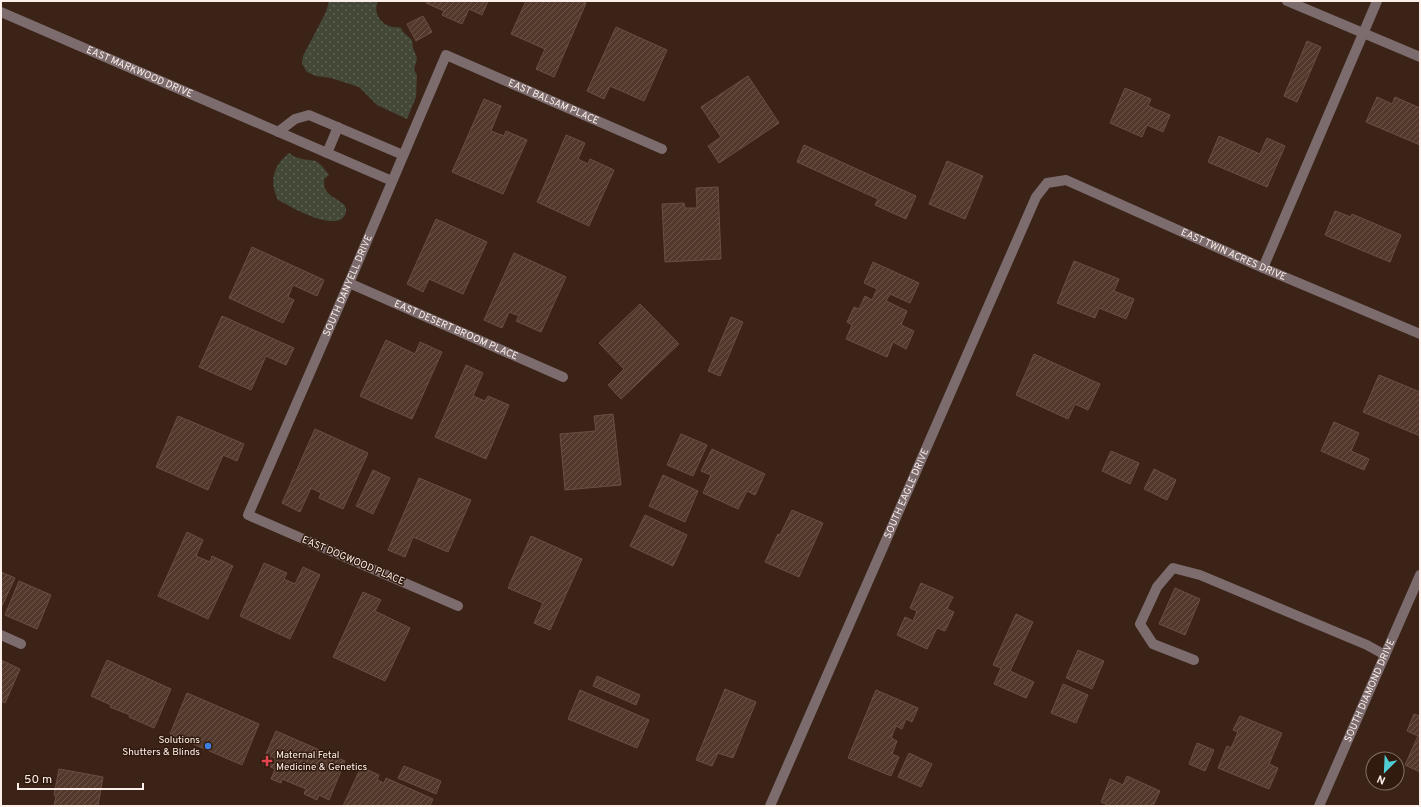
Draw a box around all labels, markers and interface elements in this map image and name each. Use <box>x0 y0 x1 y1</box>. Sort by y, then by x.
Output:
street label: EAST MARKWOOD DRIVE <box>84 43 195 101</box>
street label: EAST BALSAM PLACE <box>506 76 601 127</box>
street label: EAST TWIN ACRES DRIVE <box>1179 226 1288 284</box>
street label: SOUTH DANYELL DRIVE <box>320 233 375 338</box>
street label: EAST DESERT BROOM PLACE <box>392 297 520 363</box>
street label: SOUTH EAGLE DRIVE <box>881 446 932 541</box>
street label: EAST DOGWOOD PLACE <box>300 534 406 588</box>
street label: SOUTH DIAMOND DRIVE <box>1341 637 1398 744</box>
place label: Solutions Shutters & Blinds <box>122 734 200 759</box>
marker: Solutions Shutters & Blinds <box>203 741 213 751</box>
place label: Maternal Fetal Medicine & Genetics <box>276 749 367 774</box>
north arrow <box>1365 751 1405 791</box>
marker: Maternal Fetal Medicine & Genetics <box>261 755 273 767</box>
scale bar <box>18 765 143 791</box>
text: N <box>1375 771 1388 787</box>
text: 50 m <box>24 772 52 788</box>

